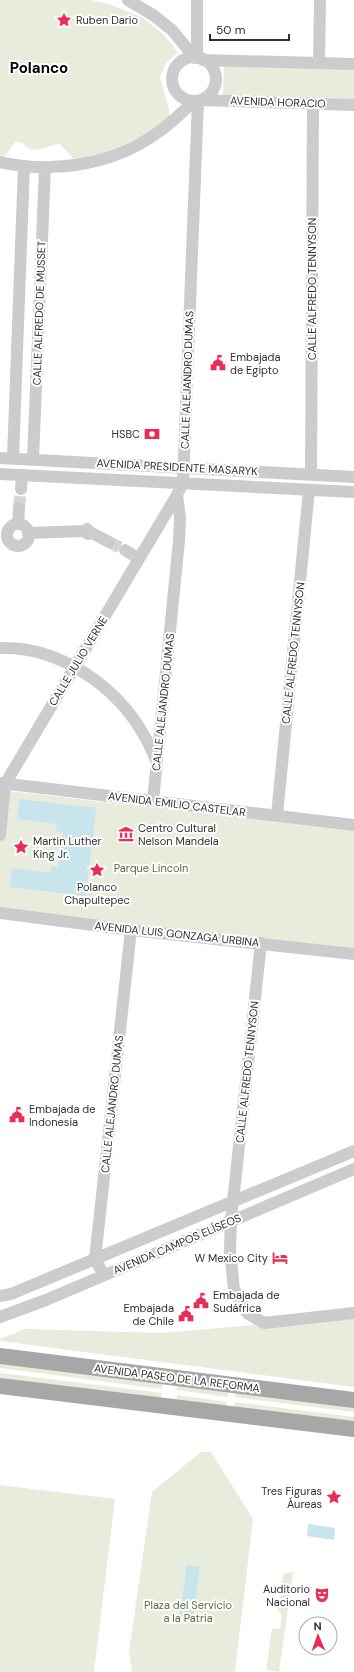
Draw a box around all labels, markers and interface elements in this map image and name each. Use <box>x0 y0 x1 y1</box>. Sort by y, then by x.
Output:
place icon: Ruben Dario <box>55 11 73 29</box>
place label: Ruben Dario <box>76 13 138 27</box>
scale bar <box>210 16 289 42</box>
text: 50 m <box>216 22 245 38</box>
district label: Polanco <box>10 58 68 78</box>
street label: AVENIDA HORACIO <box>230 93 326 111</box>
street label: CALLE ALFREDO TENNYSON <box>305 218 319 360</box>
street label: CALLE ALFREDO DE MUSSET <box>29 240 49 386</box>
street label: CALLE ALEJANDRO DUMAS <box>178 311 196 449</box>
place label: Embajada de Egipto <box>230 350 280 377</box>
public building icon: Embajada de Egipto <box>209 354 227 372</box>
bank icon: HSBC <box>143 425 161 443</box>
place label: HSBC <box>112 427 140 441</box>
street label: AVENIDA PRESIDENTE MASARYK <box>96 456 258 478</box>
street label: CALLE ALFREDO TENNYSON <box>279 581 307 725</box>
street label: CALLE JULIO VERNE <box>46 614 110 708</box>
street label: CALLE ALEJANDRO DUMAS <box>149 632 177 772</box>
street label: AVENIDA EMILIO CASTELAR <box>108 789 246 819</box>
place label: Centro Cultural Nelson Mandela <box>138 821 219 848</box>
museum icon: Centro Cultural Nelson Mandela <box>117 825 135 843</box>
place label: Martin Luther King Jr. <box>33 834 102 861</box>
place icon: Martin Luther King Jr. <box>12 838 30 856</box>
place icon: Polanco Chapultepec <box>88 861 106 879</box>
park label: Parque Lincoln <box>114 861 188 875</box>
place label: Polanco Chapultepec <box>64 880 130 907</box>
street label: AVENIDA LUIS GONZAGA URBINA <box>94 918 260 950</box>
street label: CALLE ALFREDO TENNYSON <box>233 1000 261 1144</box>
street label: CALLE ALEJANDRO DUMAS <box>98 1034 126 1174</box>
place label: Embajada de Indonesia <box>29 1102 96 1129</box>
public building icon: Embajada de Indonesia <box>8 1106 26 1124</box>
street label: AVENIDA CAMPOS ELÍSEOS <box>111 1211 243 1277</box>
hotel icon: W Mexico City <box>271 1249 289 1267</box>
place label: W Mexico City <box>194 1251 268 1265</box>
place label: Embajada de Sudáfrica <box>213 1288 280 1315</box>
public building icon: Embajada de Sudáfrica <box>192 1292 210 1310</box>
place label: Embajada de Chile <box>124 1301 174 1328</box>
public building icon: Embajada de Chile <box>177 1305 195 1323</box>
street label: AVENIDA PASEO DE LA REFORMA <box>93 1361 261 1395</box>
place label: Tres Figuras Áureas <box>261 1484 322 1511</box>
place icon: Tres Figuras Áureas <box>325 1488 343 1506</box>
place label: Auditorio Nacional <box>263 1582 310 1609</box>
theatre icon: Auditorio Nacional <box>313 1586 331 1604</box>
park label: Plaza del Servicio a la Patria <box>144 1598 232 1625</box>
north arrow <box>298 1616 338 1656</box>
text: N <box>313 1619 322 1633</box>

